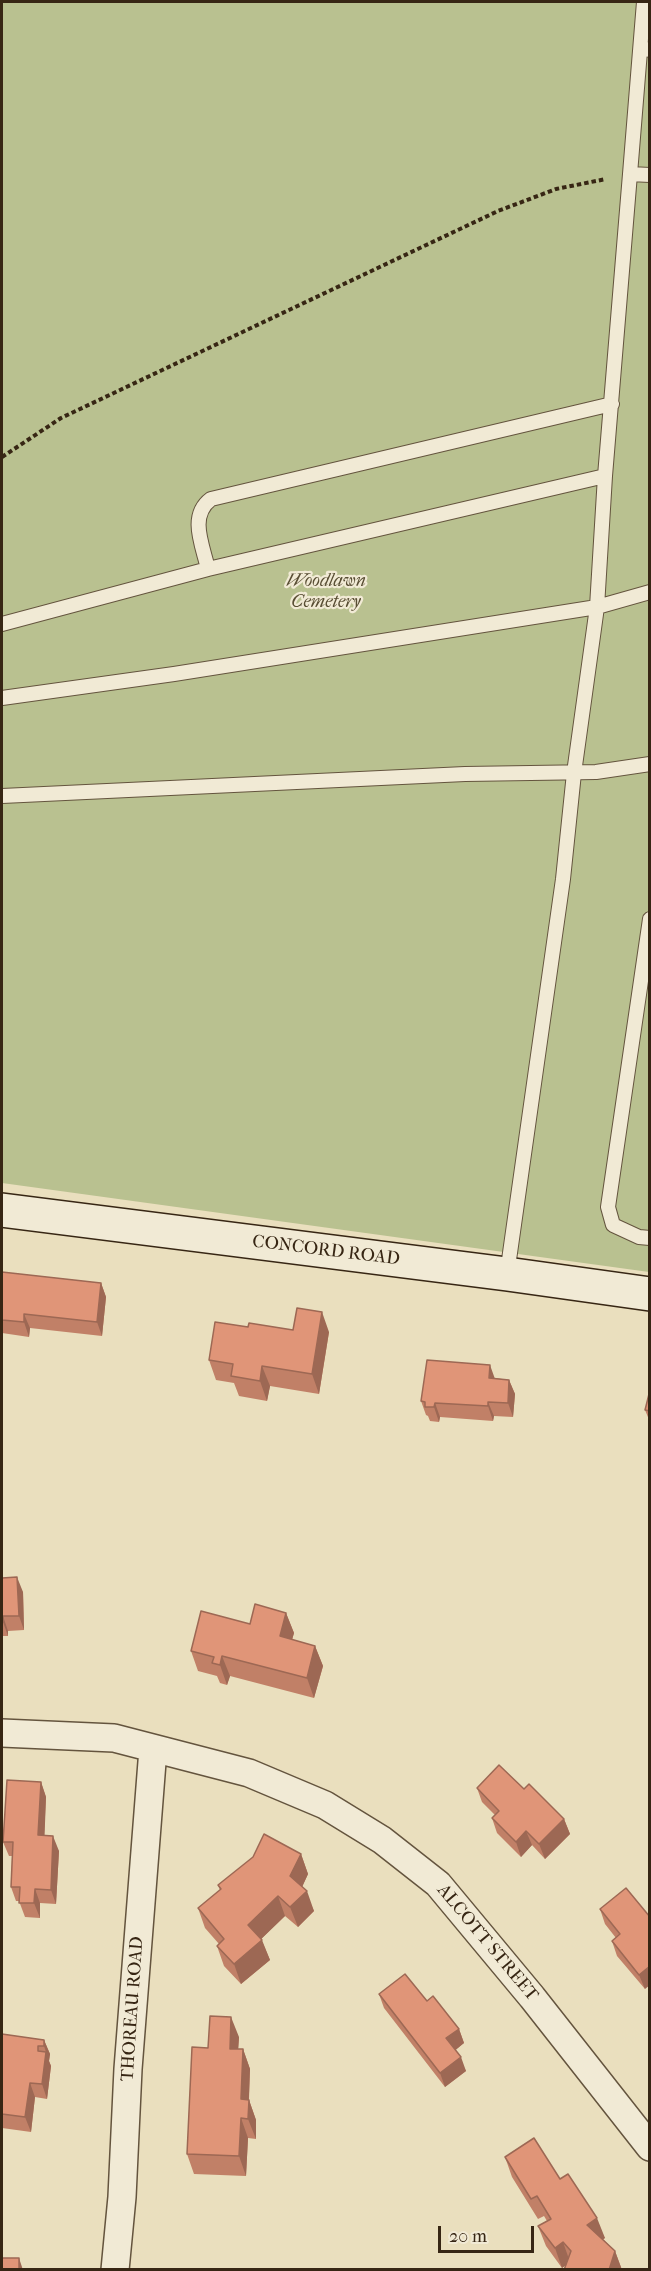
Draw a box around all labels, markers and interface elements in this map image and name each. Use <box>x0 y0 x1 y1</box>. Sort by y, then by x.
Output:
park label: Woodlawn Cemetery <box>286 571 366 614</box>
street label: CONCORD ROAD <box>251 1231 401 1271</box>
street label: ALCOTT STREET <box>432 1880 542 2006</box>
street label: THOREAU ROAD <box>117 1936 149 2082</box>
scale bar <box>441 2214 537 2252</box>
text: 20 m <box>449 2226 487 2247</box>

